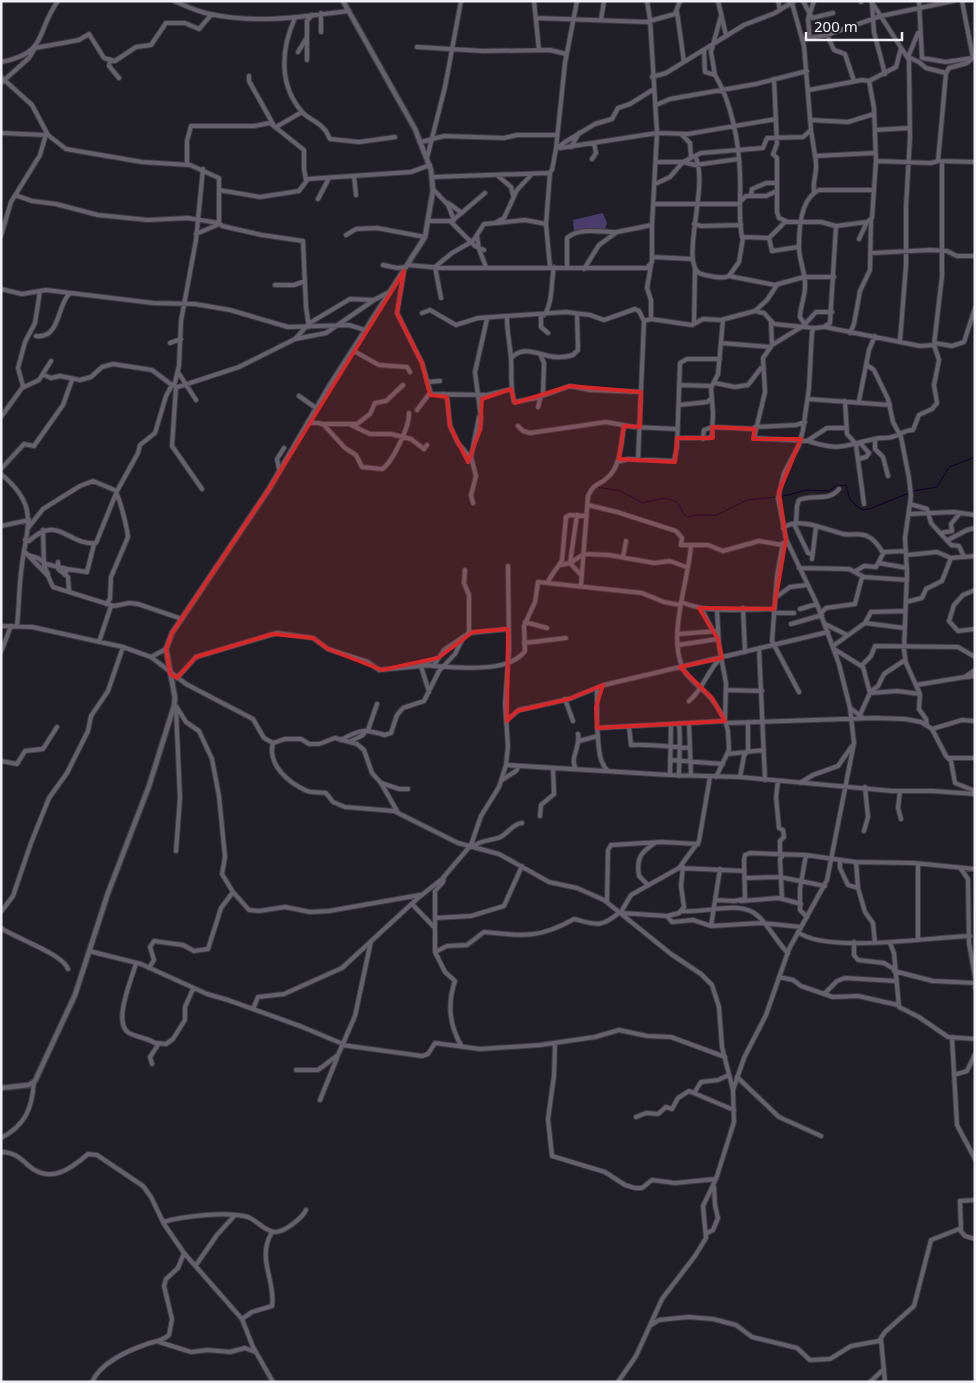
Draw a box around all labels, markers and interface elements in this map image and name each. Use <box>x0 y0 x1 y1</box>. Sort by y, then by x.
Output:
scale bar <box>806 10 902 42</box>
text: 200 m <box>814 16 858 36</box>

